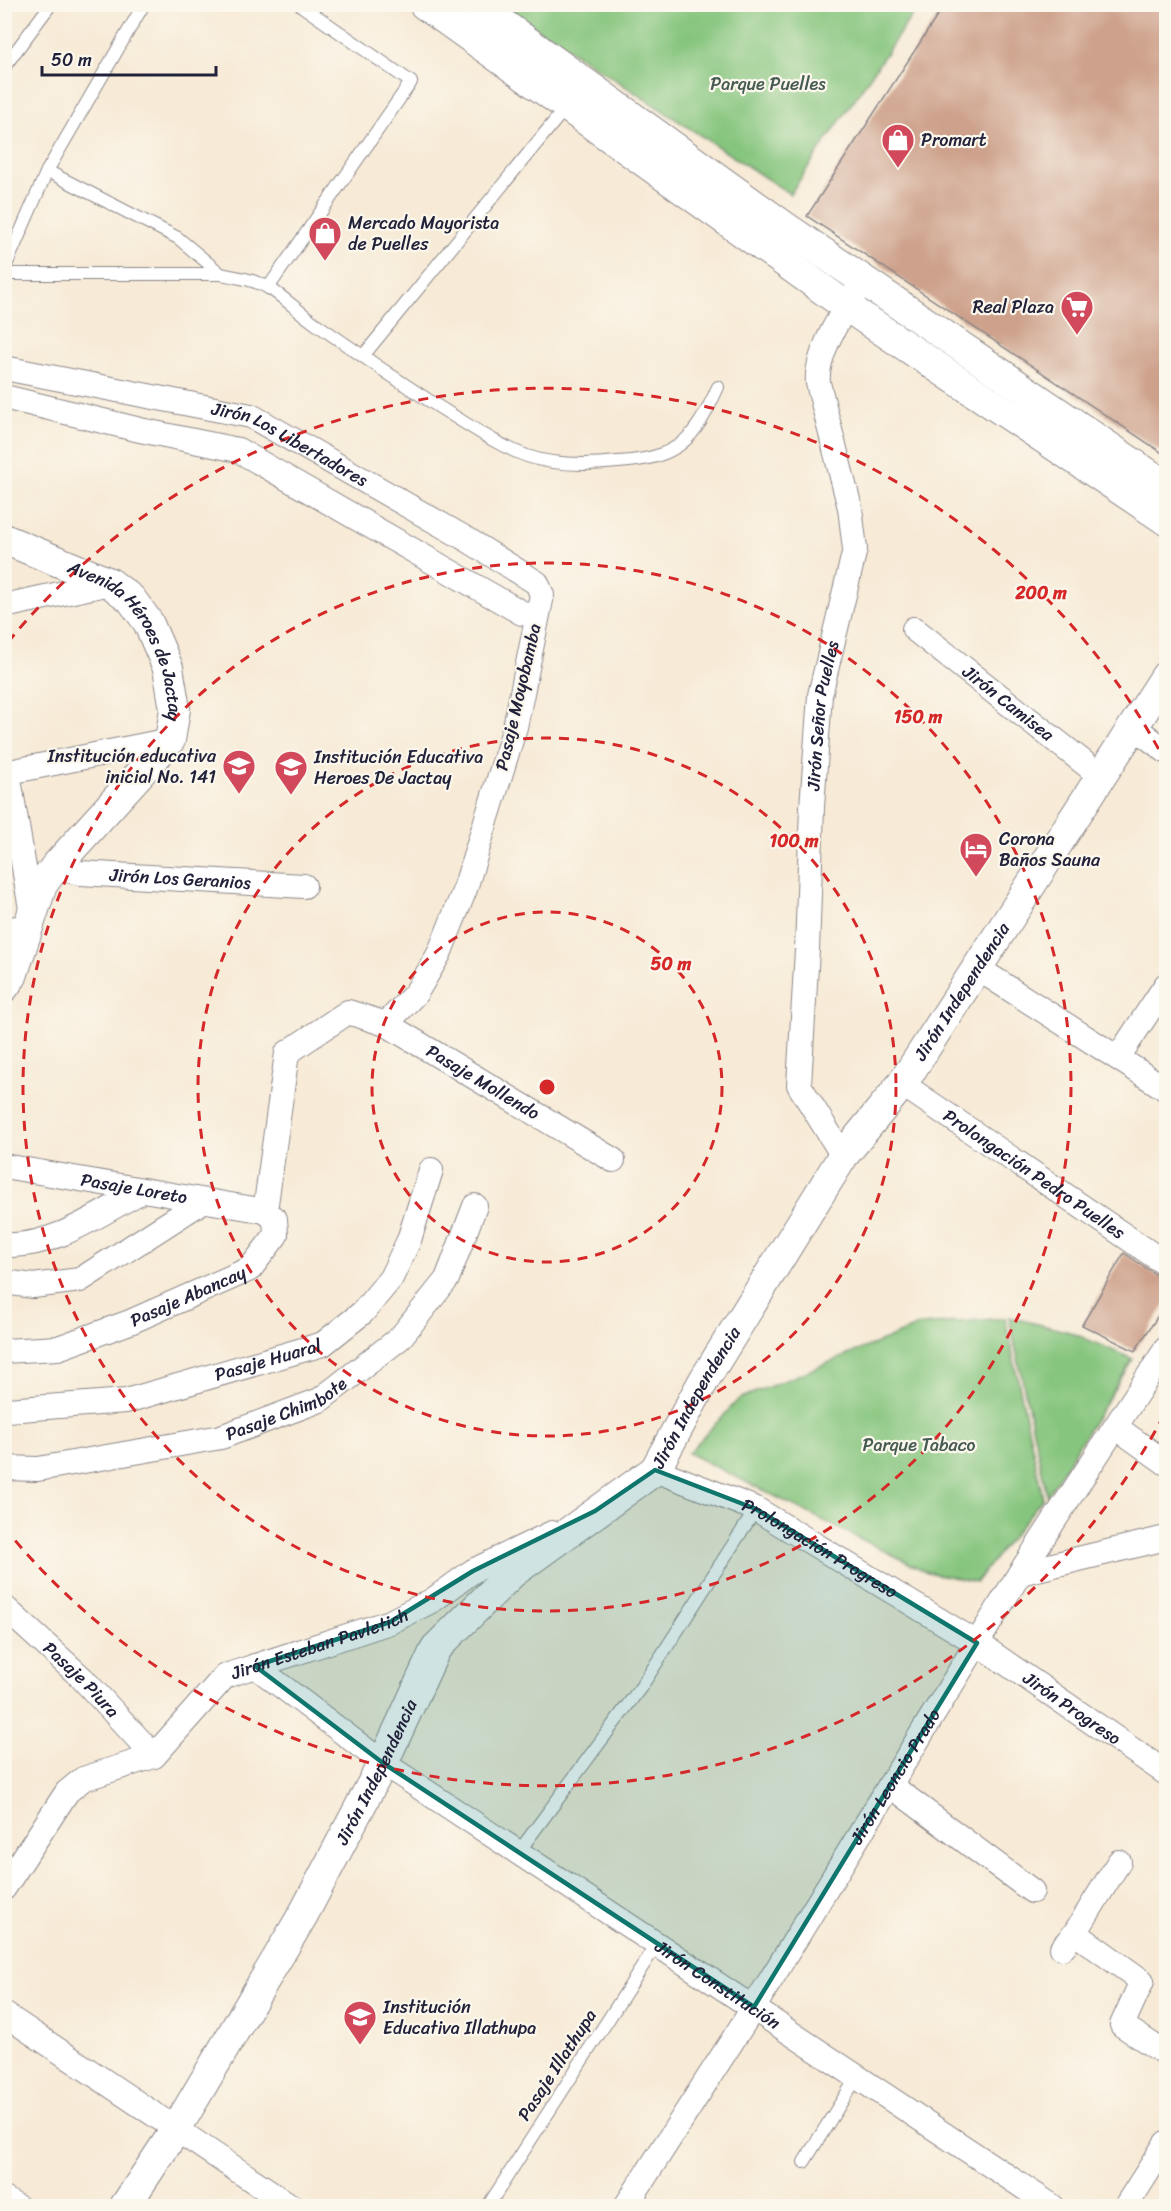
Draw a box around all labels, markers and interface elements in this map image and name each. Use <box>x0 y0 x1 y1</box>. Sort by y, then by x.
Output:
scale bar <box>42 39 216 77</box>
text: 50 m <box>51 44 92 76</box>
park label: Parque Puelles <box>710 68 826 100</box>
shop icon: Promart <box>880 122 916 169</box>
place label: Promart <box>921 124 987 156</box>
place label: Mercado Mayorista de Puelles <box>348 207 499 260</box>
shop icon: Mercado Mayorista de Puelles <box>307 215 343 262</box>
supermarket icon: Real Plaza <box>1059 289 1095 336</box>
place label: Real Plaza <box>973 291 1054 323</box>
street label: Jirón Los Libertadores <box>208 392 375 496</box>
street label: Avenida Héroes de Jactay <box>62 551 191 724</box>
text: 200 m <box>1014 577 1067 609</box>
street label: Pasaje Moyobamba <box>486 620 550 774</box>
street label: Jirón Señor Puelles <box>797 637 849 793</box>
street label: Jirón Camisea <box>954 656 1062 750</box>
text: 150 m <box>894 701 942 733</box>
place label: Institución educativa inicial No. 141 <box>47 740 217 793</box>
place label: Institución Educativa Heroes De Jactay <box>313 741 483 794</box>
school or university icon: Institución educativa inicial No. 141 <box>221 748 257 795</box>
school or university icon: Institución Educativa Heroes De Jactay <box>273 749 309 796</box>
place label: Corona Baños Sauna <box>999 823 1101 876</box>
text: 100 m <box>770 825 819 857</box>
hotel icon: Corona Baños Sauna <box>958 831 994 878</box>
street label: Jirón Los Geranios <box>108 859 252 899</box>
street label: Jirón Independencia <box>905 915 1019 1068</box>
text: 50 m <box>651 948 692 980</box>
street label: Pasaje Mollendo <box>420 1036 546 1129</box>
centre of rings <box>537 1077 557 1097</box>
street label: Prolongación Pedro Puelles <box>936 1100 1133 1248</box>
street label: Pasaje Loreto <box>78 1164 190 1213</box>
street label: Pasaje Abancay <box>125 1256 252 1336</box>
street label: Jirón Independencia <box>642 1319 750 1475</box>
street label: Pasaje Huaral <box>211 1329 326 1391</box>
street label: Pasaje Chimbote <box>221 1368 354 1450</box>
park label: Parque Tabaco <box>862 1429 976 1461</box>
street label: Prolongación Progreso <box>737 1489 904 1607</box>
street label: Jirón Esteban Pavletich <box>226 1599 414 1689</box>
street label: Pasaje Piura <box>35 1633 128 1725</box>
street label: Jirón Progreso <box>1015 1662 1128 1754</box>
street label: Jirón Independencia <box>326 1693 427 1852</box>
street label: Jirón Leoncio Prado <box>841 1702 949 1852</box>
street label: Jirón Constitución <box>647 1931 787 2038</box>
place label: Institución Educativa Illathupa <box>382 1991 536 2044</box>
school or university icon: Institución Educativa Illathupa <box>342 1999 378 2046</box>
street label: Pasaje Illathupa <box>509 2002 605 2128</box>

